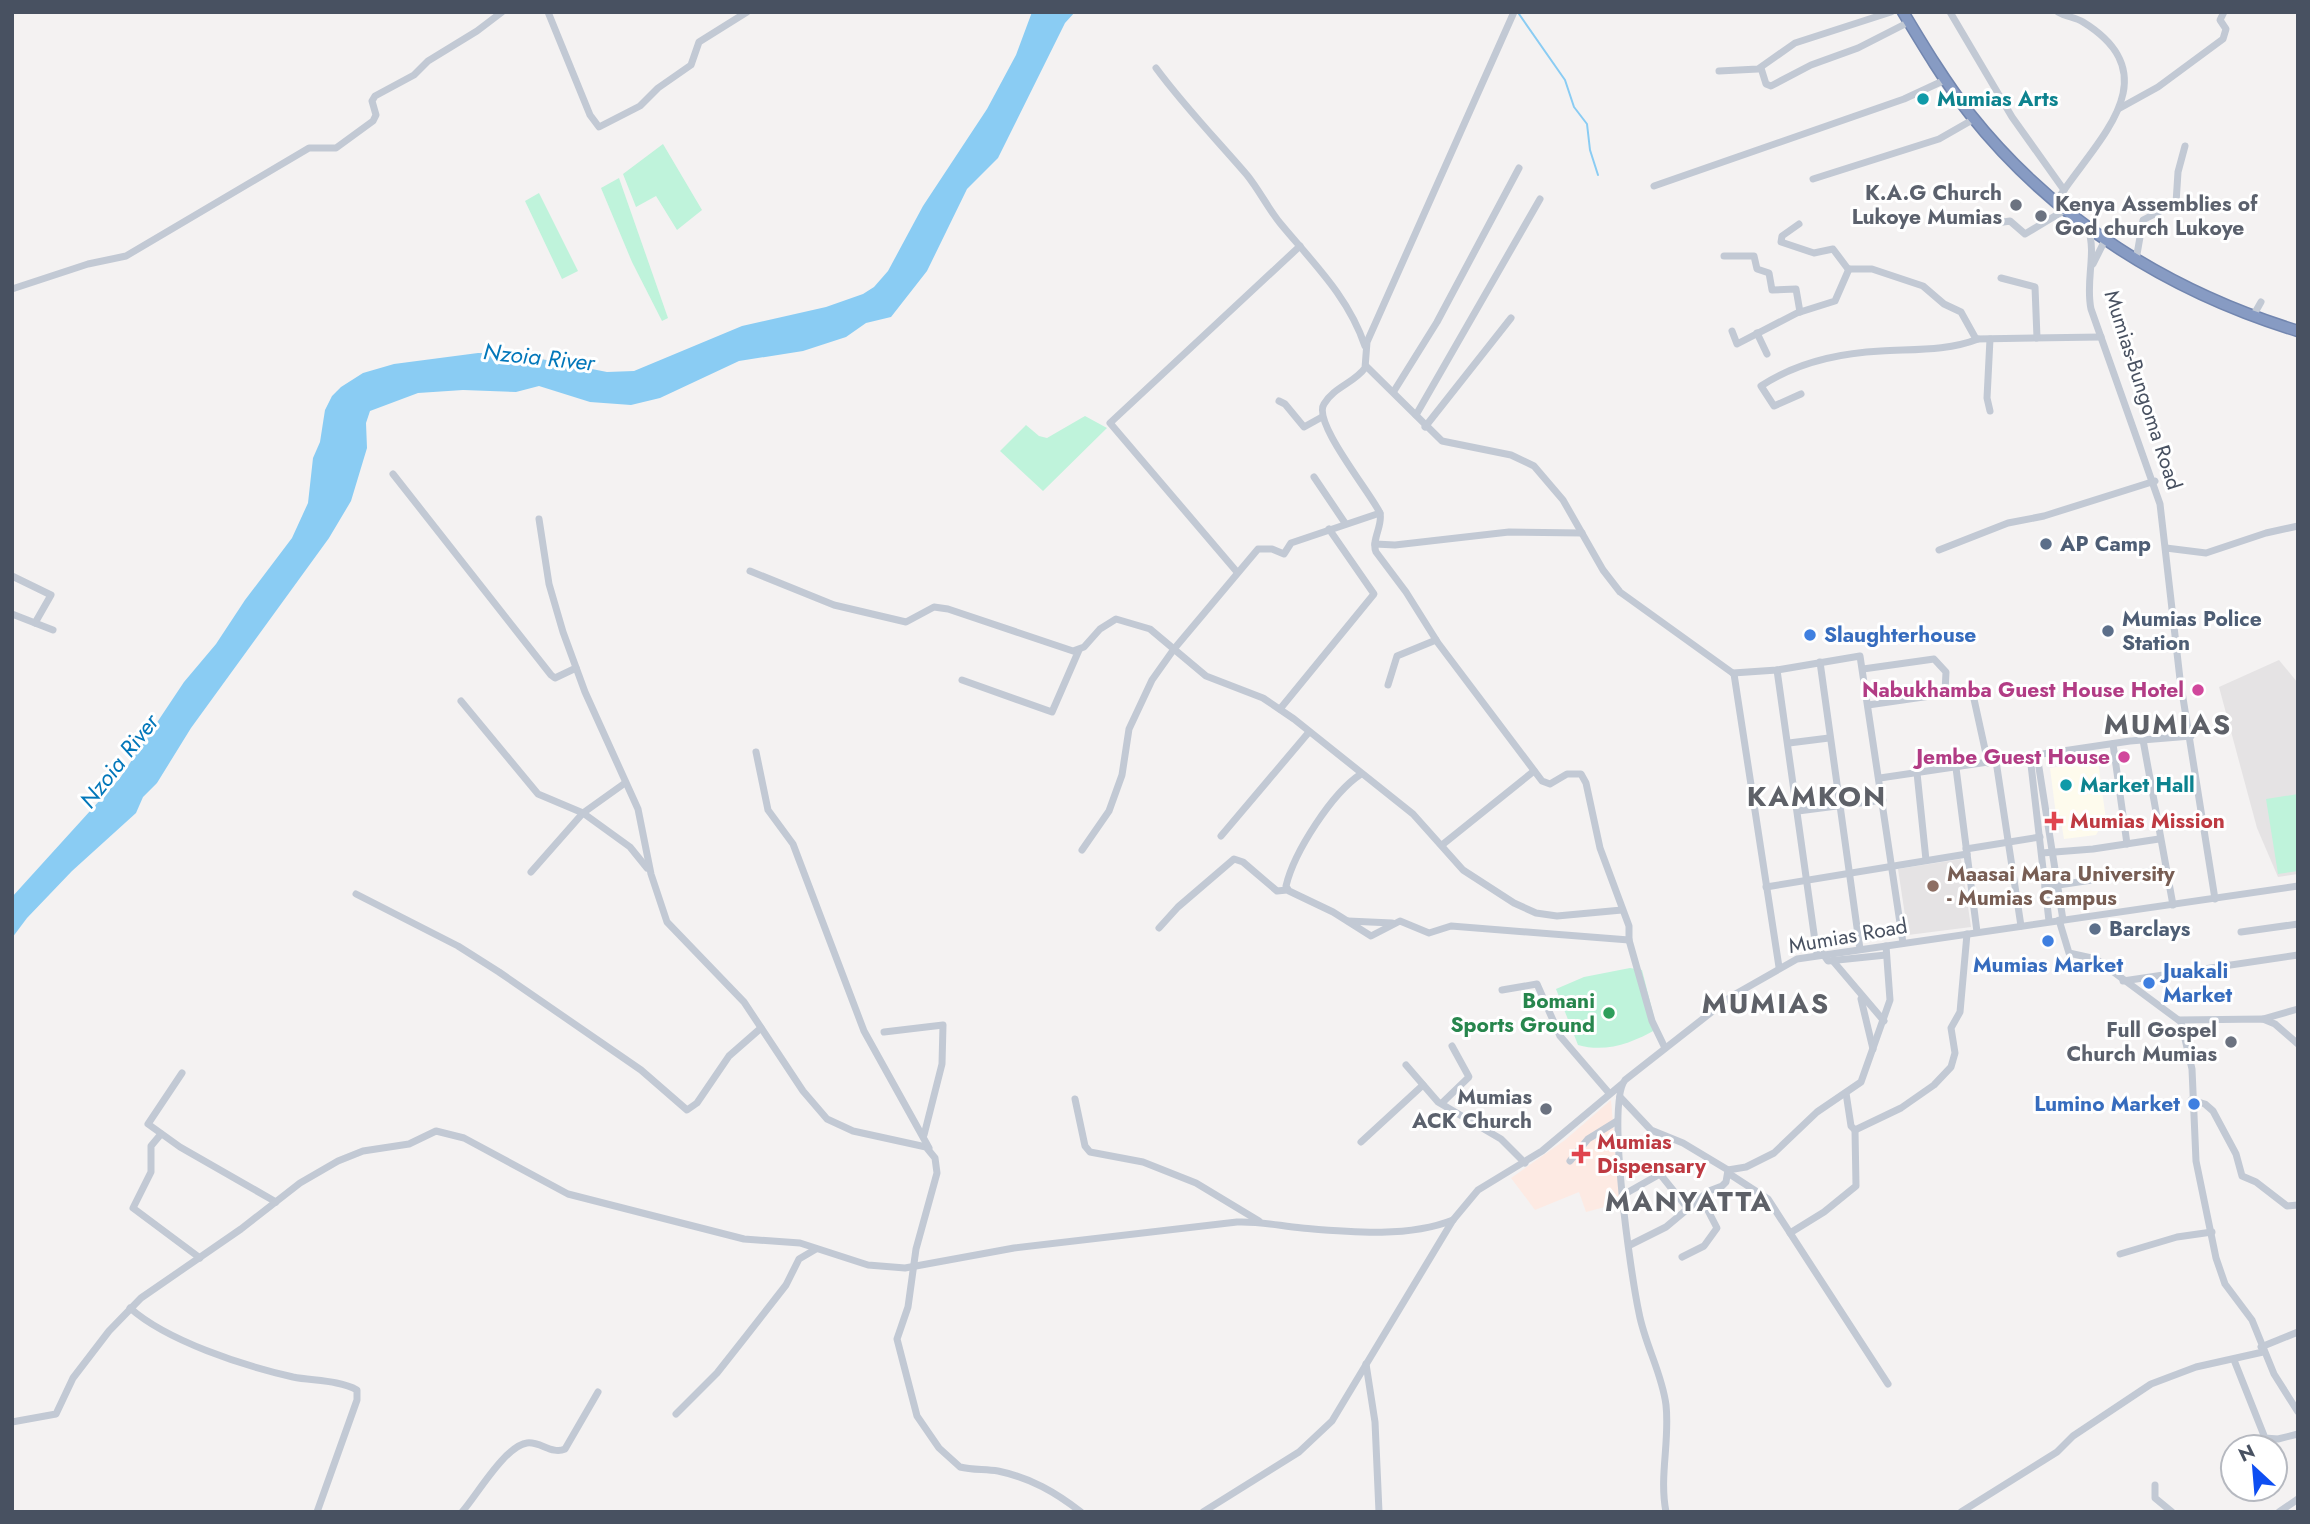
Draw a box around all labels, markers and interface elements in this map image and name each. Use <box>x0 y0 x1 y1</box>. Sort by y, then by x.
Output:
place label: Mumias Arts <box>1937 84 2059 114</box>
marker: Mumias Arts <box>1915 91 1931 107</box>
place label: K.A.G Church Lukoye Mumias <box>1852 178 2002 232</box>
place label: Kenya Assemblies of God church Lukoye <box>2055 189 2258 243</box>
marker: K.A.G Church Lukoye Mumias <box>2008 197 2024 213</box>
marker: Kenya Assemblies of God church Lukoye <box>2033 208 2049 224</box>
street label: Mumias-Bungoma Road <box>2097 286 2189 494</box>
water label: Nzoia River <box>482 334 598 380</box>
place label: AP Camp <box>2059 529 2151 559</box>
marker: AP Camp <box>2038 536 2054 552</box>
place label: Mumias Police Station <box>2122 604 2262 658</box>
place label: Slaughterhouse <box>1824 620 1976 650</box>
marker: Mumias Police Station <box>2100 623 2116 639</box>
marker: Slaughterhouse <box>1802 627 1818 643</box>
place label: Nabukhamba Guest House Hotel <box>1862 675 2184 705</box>
marker: Nabukhamba Guest House Hotel <box>2190 682 2206 698</box>
district label: MUMIAS <box>2104 704 2232 745</box>
water label: Nzoia River <box>71 705 168 816</box>
place label: Jembe Guest House <box>1912 742 2110 772</box>
marker: Jembe Guest House <box>2116 749 2132 765</box>
place label: Market Hall <box>2080 770 2195 800</box>
district label: KAMKON <box>1747 776 1887 817</box>
marker: Market Hall <box>2058 777 2074 793</box>
place label: Mumias Mission <box>2070 806 2225 836</box>
marker: Mumias Mission <box>2044 811 2064 831</box>
place label: Maasai Mara University - Mumias Campus <box>1947 859 2176 913</box>
marker: Maasai Mara University - Mumias Campus <box>1925 878 1941 894</box>
street label: Mumias Road <box>1786 911 1910 961</box>
place label: Barclays <box>2109 914 2191 944</box>
marker: Barclays <box>2087 921 2103 937</box>
marker: Mumias Market <box>2040 933 2056 949</box>
place label: Mumias Market <box>1973 950 2123 980</box>
place label: Juakali Market <box>2159 956 2232 1010</box>
marker: Juakali Market <box>2141 975 2157 991</box>
district label: MUMIAS <box>1702 983 1830 1024</box>
place label: Bomani Sports Ground <box>1450 986 1595 1040</box>
marker: Bomani Sports Ground <box>1601 1005 1617 1021</box>
place label: Full Gospel Church Mumias <box>2067 1015 2217 1069</box>
marker: Full Gospel Church Mumias <box>2223 1034 2239 1050</box>
place label: Mumias ACK Church <box>1411 1082 1532 1136</box>
place label: Lumino Market <box>2034 1089 2180 1119</box>
marker: Lumino Market <box>2186 1096 2202 1112</box>
marker: Mumias ACK Church <box>1538 1101 1554 1117</box>
place label: Mumias Dispensary <box>1597 1127 1707 1181</box>
marker: Mumias Dispensary <box>1571 1144 1591 1164</box>
district label: MANYATTA <box>1605 1181 1773 1222</box>
north arrow <box>2219 1433 2289 1503</box>
text: N <box>2234 1438 2259 1469</box>

